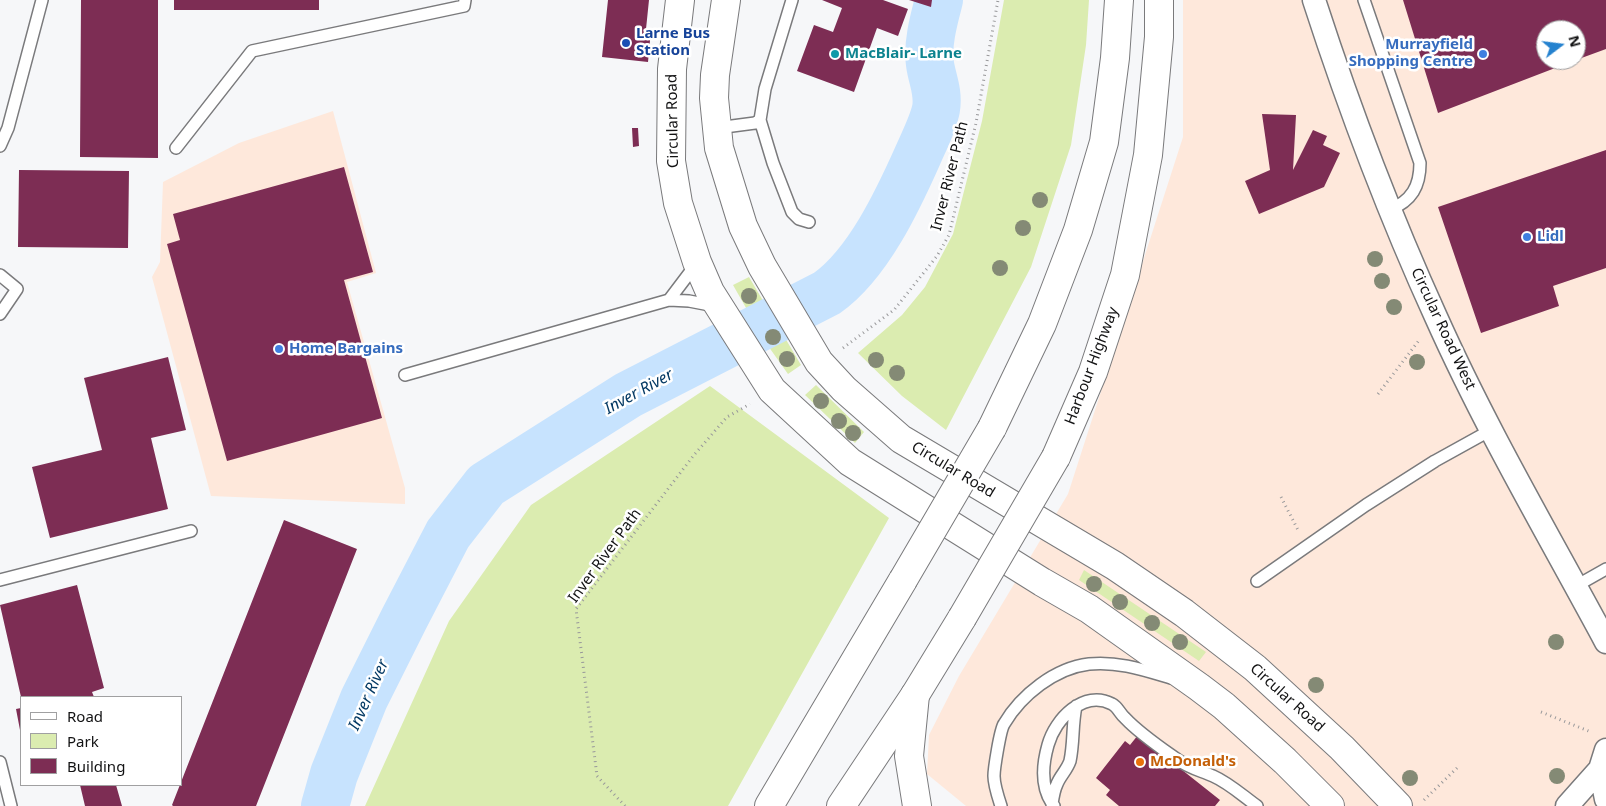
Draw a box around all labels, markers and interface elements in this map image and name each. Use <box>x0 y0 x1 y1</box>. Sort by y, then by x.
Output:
north arrow <box>1536 20 1586 70</box>
place label: Larne Bus Station <box>636 25 710 60</box>
text: N <box>1564 33 1586 49</box>
place label: Murrayfield Shopping Centre <box>1349 36 1473 71</box>
marker: Larne Bus Station <box>620 37 632 49</box>
place label: MacBlair- Larne <box>845 45 962 63</box>
marker: MacBlair- Larne <box>829 48 841 60</box>
marker: Murrayfield Shopping Centre <box>1477 48 1489 60</box>
street label: Circular Road <box>663 74 683 168</box>
street label: Inver River Path <box>928 119 972 233</box>
place label: Lidl <box>1537 228 1564 246</box>
marker: Lidl <box>1521 231 1533 243</box>
street label: Circular Road West <box>1407 265 1479 393</box>
street label: Harbour Highway <box>1061 305 1123 427</box>
place label: Home Bargains <box>289 340 403 358</box>
marker: Home Bargains <box>273 343 285 355</box>
water label: Inver River <box>601 365 677 419</box>
street label: Circular Road <box>908 438 998 502</box>
street label: Inver River Path <box>565 505 645 607</box>
water label: Inver River <box>345 657 393 733</box>
street label: Circular Road <box>1246 660 1328 736</box>
legend <box>20 696 182 786</box>
text: Road <box>67 706 103 726</box>
text: Park <box>67 731 99 751</box>
place label: McDonald's <box>1150 753 1236 771</box>
text: Building <box>67 756 125 776</box>
marker: McDonald's <box>1134 756 1146 768</box>

